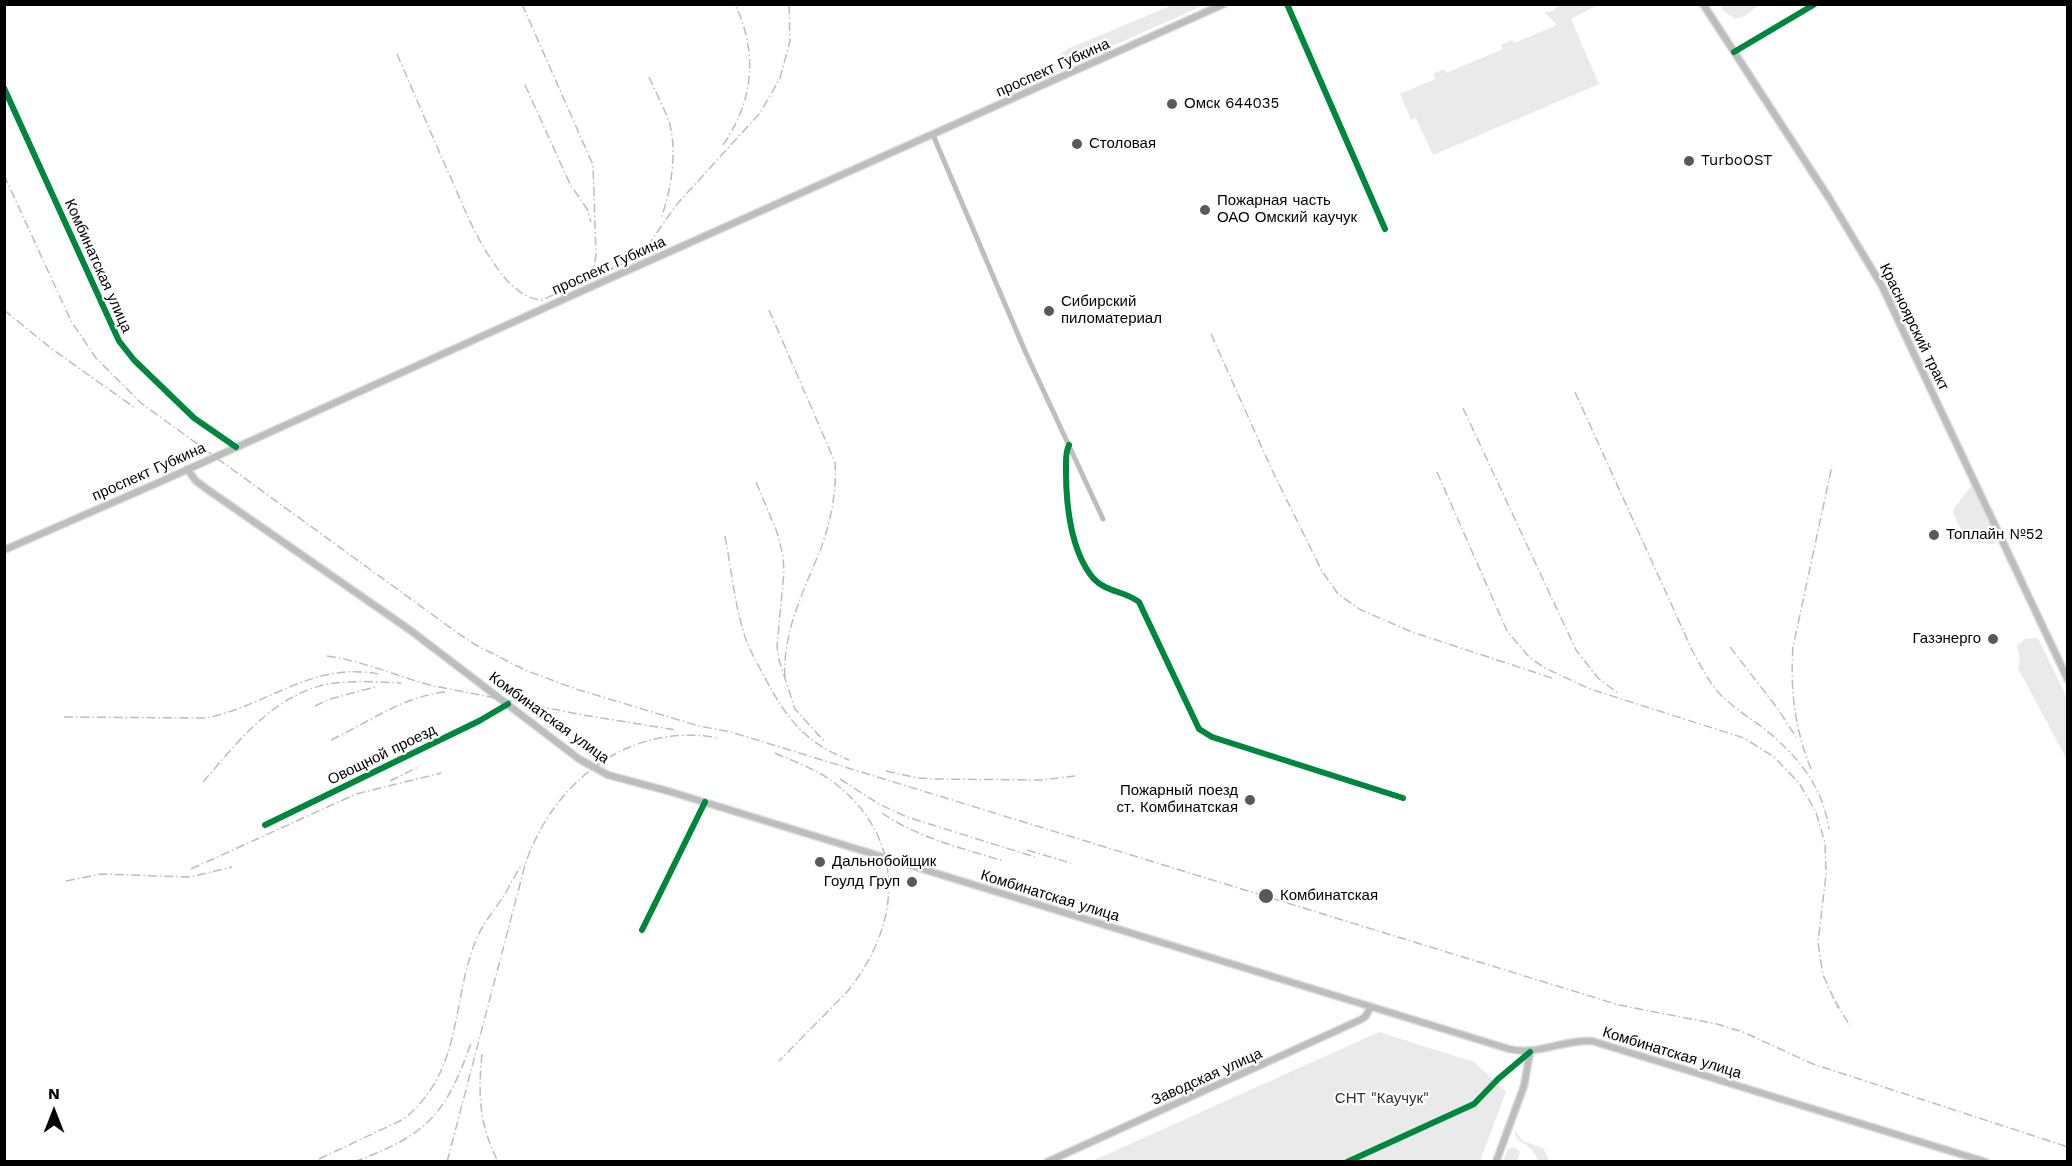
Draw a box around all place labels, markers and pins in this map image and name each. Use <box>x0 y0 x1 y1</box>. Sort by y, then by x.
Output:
place label: Омск 644035 <box>1184 95 1279 113</box>
marker: Омск 644035 <box>1165 97 1179 111</box>
place label: Столовая <box>1089 135 1156 153</box>
marker: Столовая <box>1070 137 1084 151</box>
place label: TurboOST <box>1701 152 1772 170</box>
marker: TurboOST <box>1682 154 1696 168</box>
place label: Пожарная часть ОАО Омский каучук <box>1217 192 1357 227</box>
marker: Пожарная часть ОАО Омский каучук <box>1198 203 1212 217</box>
place label: Сибирский пиломатериал <box>1061 293 1162 328</box>
marker: Сибирский пиломатериал <box>1042 304 1056 318</box>
place label: Топлайн №52 <box>1946 526 2043 544</box>
marker: Топлайн №52 <box>1927 528 1941 542</box>
place label: Газэнерго <box>1913 630 1981 648</box>
marker: Газэнерго <box>1986 632 2000 646</box>
place label: Пожарный поезд ст. Комбинатская <box>1116 782 1238 817</box>
marker: Пожарный поезд ст. Комбинатская <box>1243 793 1257 807</box>
place label: Дальнобойщик <box>832 853 936 871</box>
marker: Дальнобойщик <box>813 855 827 869</box>
place label: Гоулд Груп <box>824 873 900 891</box>
marker: Гоулд Груп <box>905 875 919 889</box>
marker: Комбинатская <box>1257 887 1275 905</box>
place label: Комбинатская <box>1280 887 1378 905</box>

